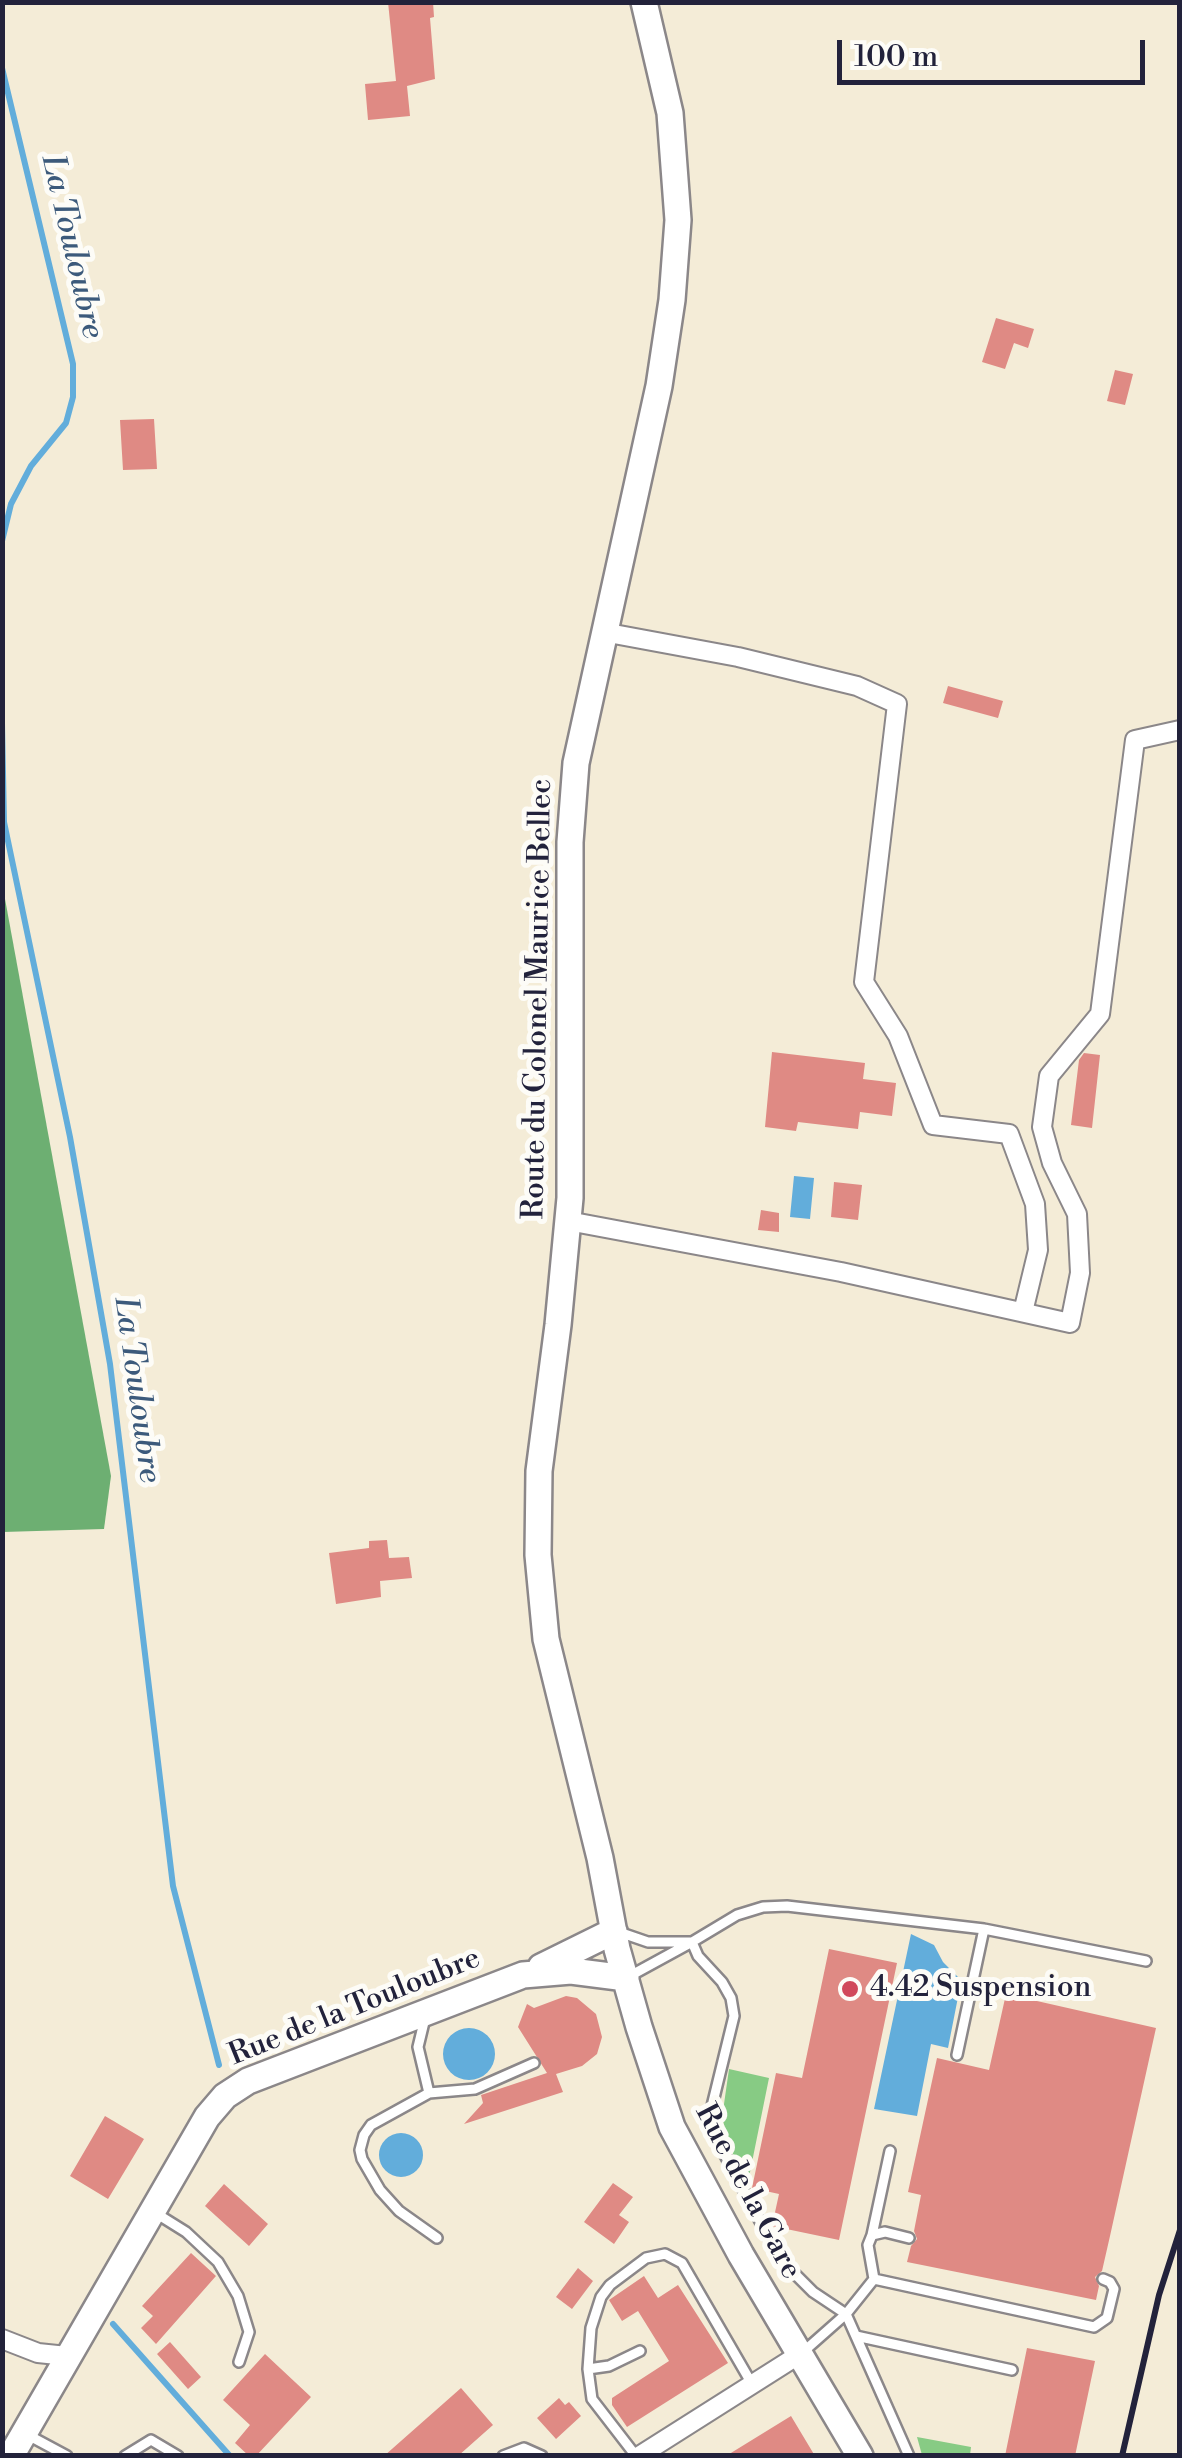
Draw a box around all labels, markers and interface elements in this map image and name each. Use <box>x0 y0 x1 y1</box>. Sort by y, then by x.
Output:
scale bar <box>842 20 1150 82</box>
text: 100 m <box>854 38 938 76</box>
water label: La Touloubre <box>31 152 111 342</box>
street label: Route du Colonel Maurice Bellec <box>517 778 561 1220</box>
water label: La Touloubre <box>104 1295 168 1485</box>
street label: Rue de la Touloubre <box>224 1941 486 2075</box>
place label: 4.42 Suspension <box>870 1971 1091 2007</box>
marker: 4.42 Suspension <box>839 1978 861 2000</box>
street label: Rue de la Gare <box>686 2098 808 2286</box>

